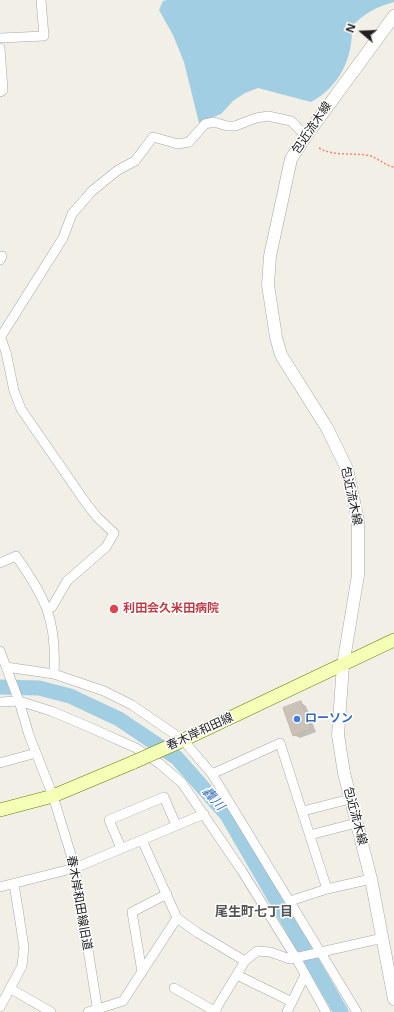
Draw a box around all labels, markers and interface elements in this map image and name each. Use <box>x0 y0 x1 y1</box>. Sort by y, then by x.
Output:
north arrow <box>342 12 382 52</box>
text: N <box>342 21 359 35</box>
street label: 包近流木線 <box>289 99 335 157</box>
street label: 包近流木線 <box>338 465 364 527</box>
place label: 利田会久米田病院 <box>123 602 219 616</box>
marker: 利田会久米田病院 <box>108 603 120 615</box>
street label: 春木岸和田線 <box>164 710 236 754</box>
place label: ローソン <box>305 712 353 726</box>
marker: ローソン <box>292 714 302 724</box>
water label: 轟川 <box>199 784 227 814</box>
street label: 包近流木線 <box>340 785 370 847</box>
street label: 春木岸和田線旧道 <box>64 854 94 952</box>
district label: 尾生町七丁目 <box>215 904 293 920</box>

